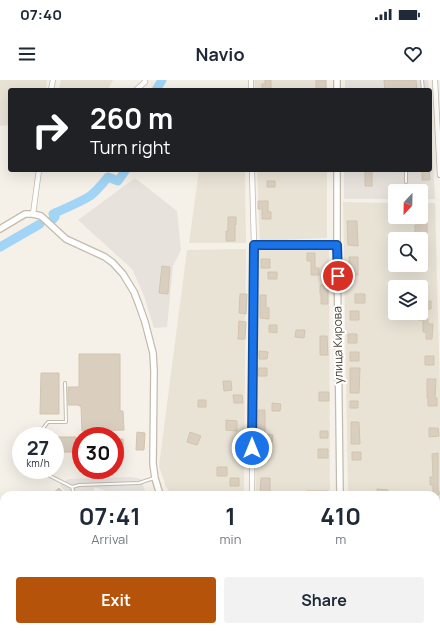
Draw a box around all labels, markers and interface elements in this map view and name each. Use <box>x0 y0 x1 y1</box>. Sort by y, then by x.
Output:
text: 07:40 <box>20 4 62 25</box>
text: Navio <box>195 42 245 66</box>
icon: menu <box>16 43 38 65</box>
icon: heart <box>402 43 424 65</box>
text: 260 m <box>90 99 173 137</box>
icon: right <box>24 104 76 156</box>
text: Turn right <box>90 135 171 159</box>
north arrow <box>388 184 428 224</box>
map controls <box>388 184 428 320</box>
button: search <box>388 232 428 272</box>
pin <box>321 259 355 293</box>
icon: arrive <box>327 265 349 287</box>
button: layers <box>388 280 428 320</box>
street label: улица Кирова <box>328 306 347 384</box>
speed limit sign: 30 <box>72 427 124 479</box>
position arrow <box>231 427 273 469</box>
text: 27 <box>27 434 49 461</box>
text: km/h <box>26 456 50 470</box>
text: 07:41 <box>79 499 141 532</box>
text: 1 <box>225 499 236 532</box>
text: 410 <box>320 499 361 532</box>
text: Arrival <box>91 530 128 548</box>
text: min <box>220 530 241 548</box>
text: m <box>335 530 346 548</box>
button: Exit <box>16 577 216 623</box>
button: Share <box>224 577 424 623</box>

